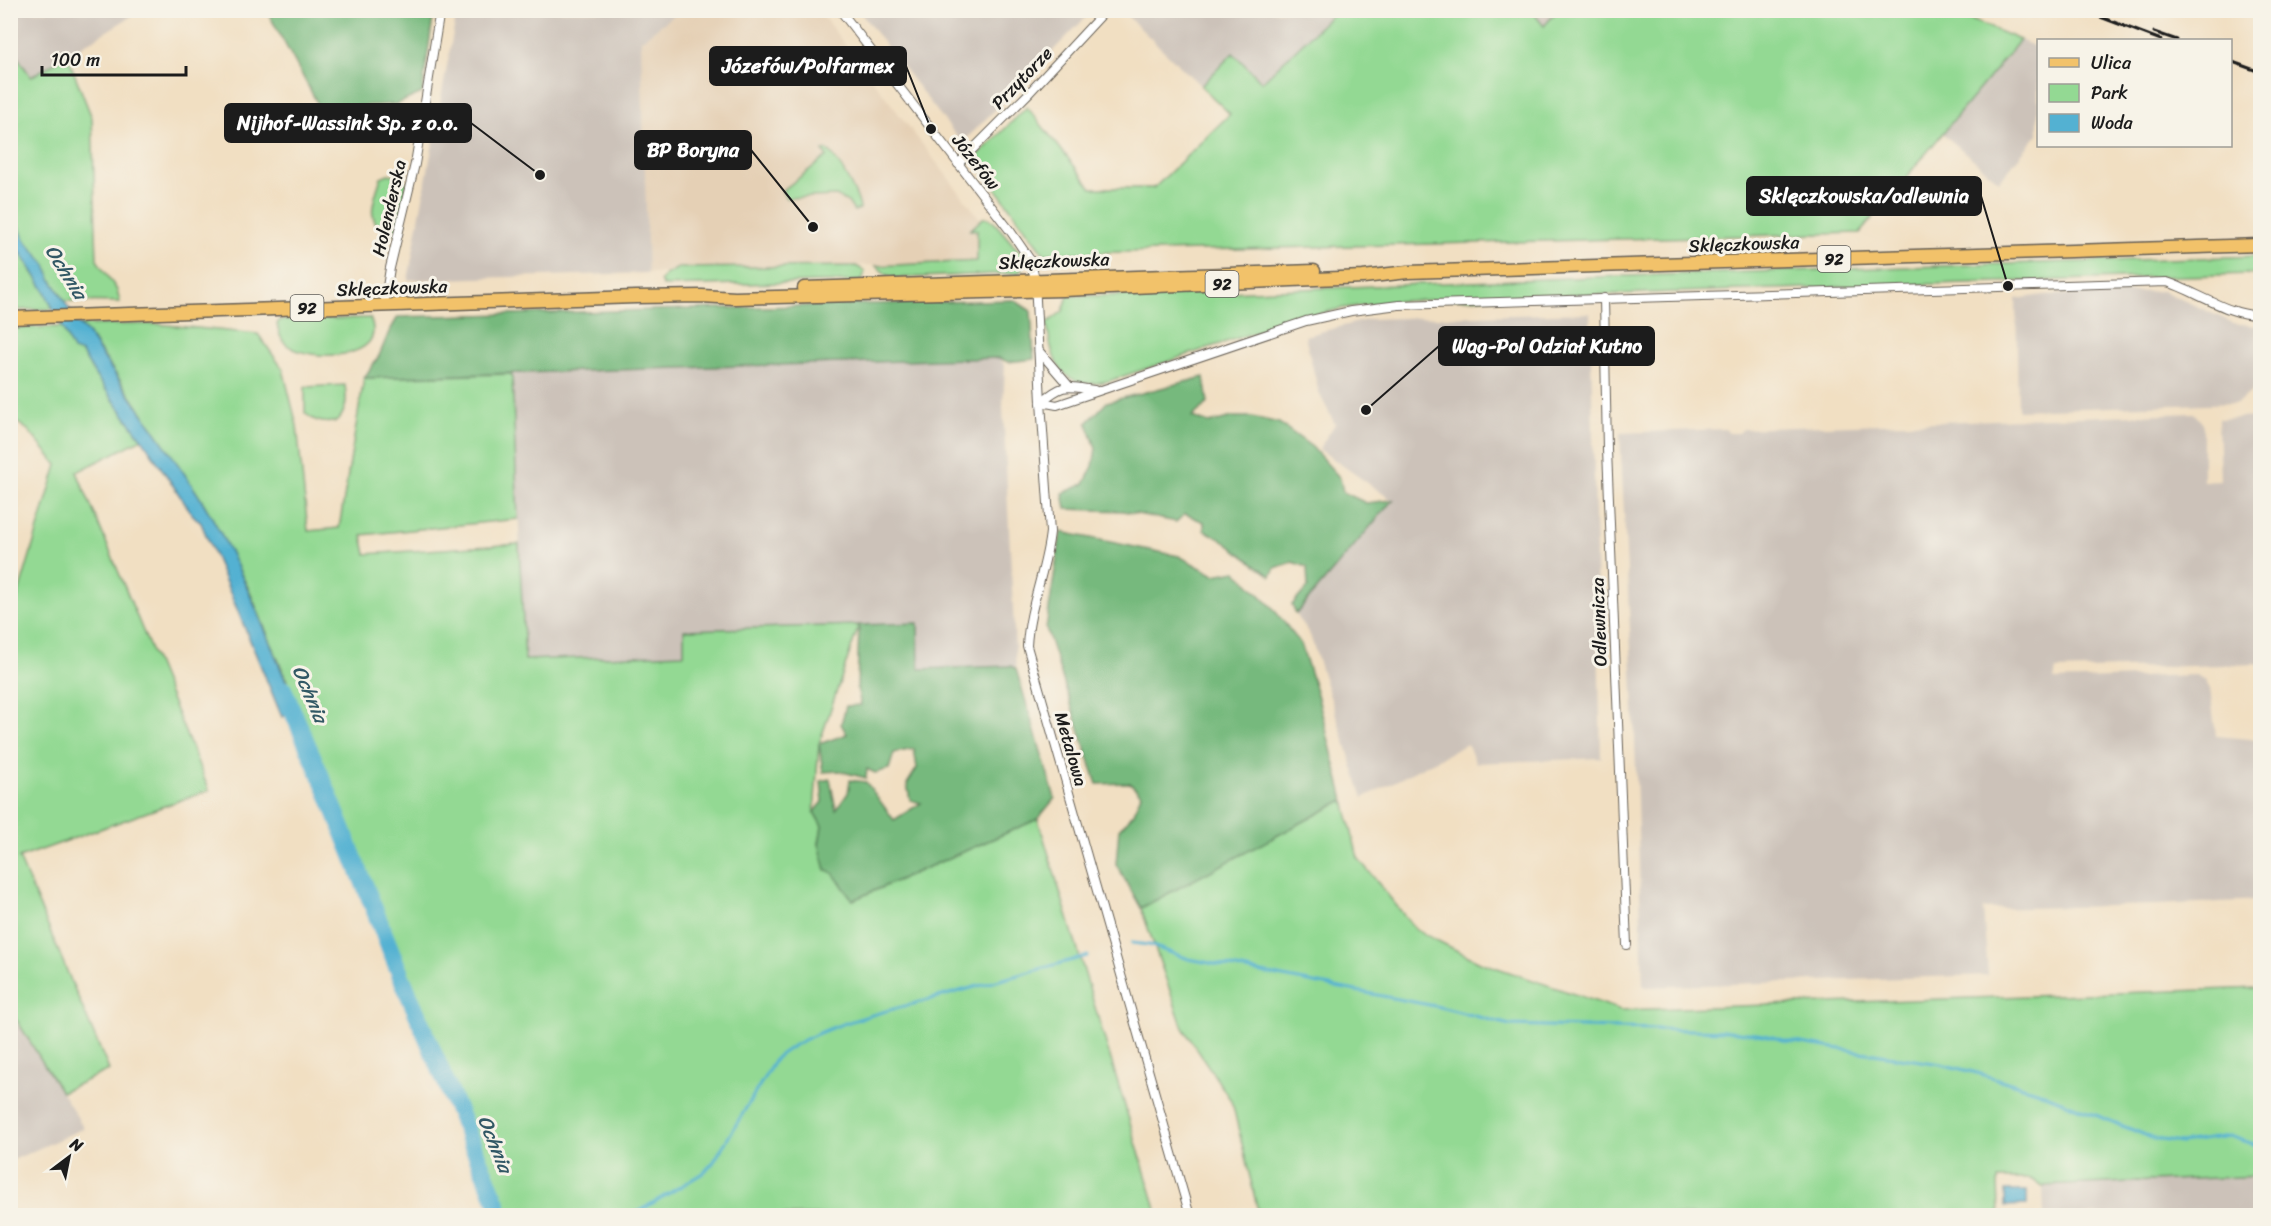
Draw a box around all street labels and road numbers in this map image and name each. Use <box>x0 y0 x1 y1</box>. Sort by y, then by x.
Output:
street label: Przytorze <box>983 39 1061 117</box>
street label: Józefów <box>943 126 1009 198</box>
street label: Holenderska <box>362 156 416 260</box>
street label: Sklęczkowska <box>1688 226 1801 262</box>
street label: Sklęczkowska <box>998 243 1111 279</box>
road number: 92 <box>1818 246 1850 272</box>
street label: Sklęczkowska <box>336 270 449 306</box>
road number: 92 <box>1206 271 1238 297</box>
road number: 92 <box>290 295 324 321</box>
street label: Odlewnicza <box>1581 577 1617 667</box>
street label: Metalowa <box>1045 708 1097 790</box>

